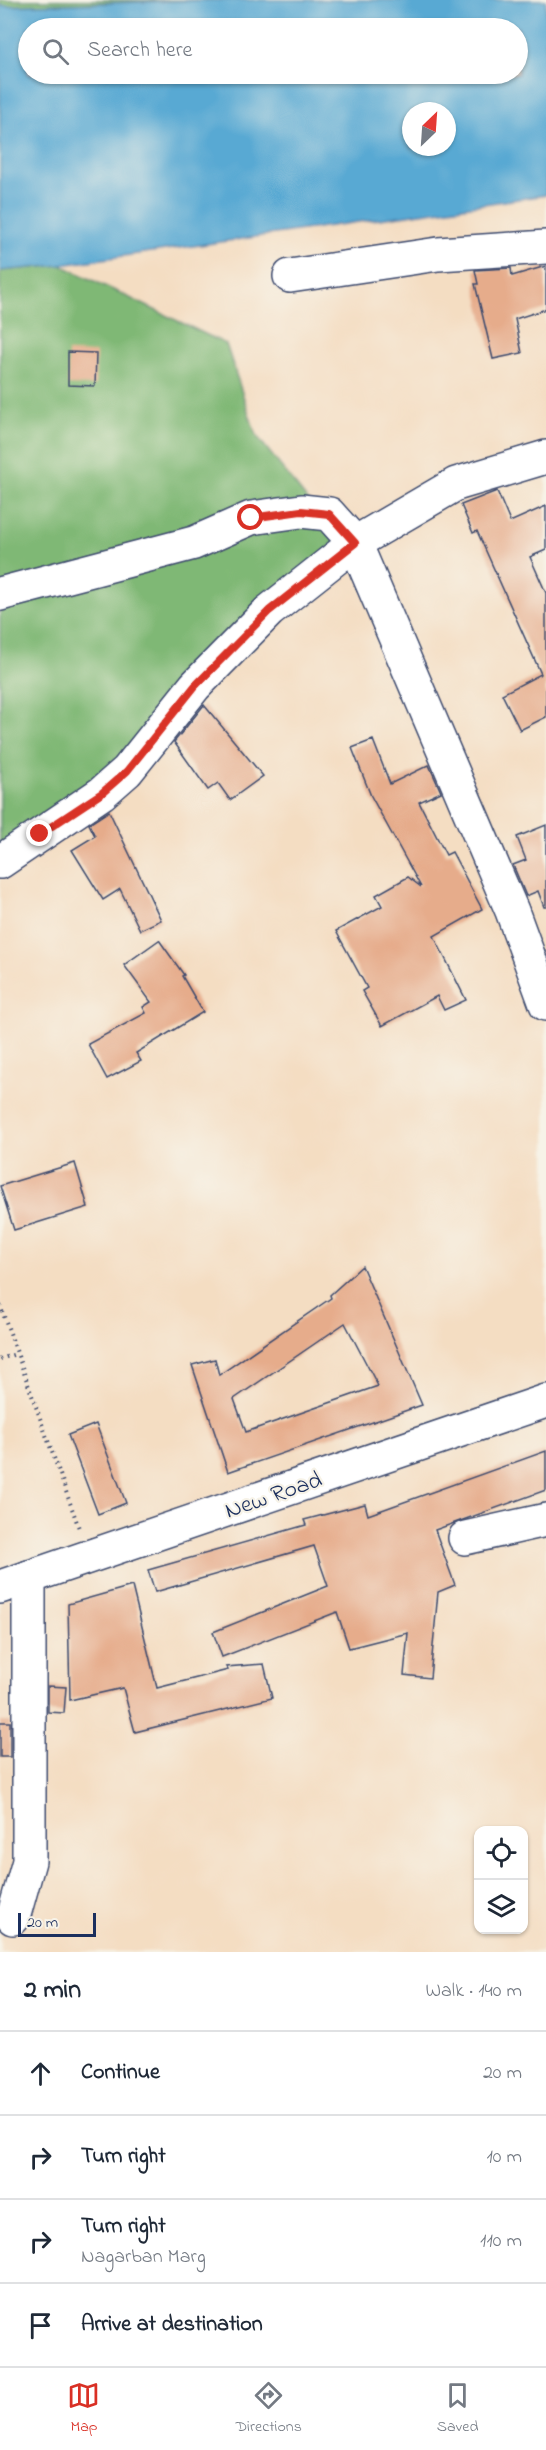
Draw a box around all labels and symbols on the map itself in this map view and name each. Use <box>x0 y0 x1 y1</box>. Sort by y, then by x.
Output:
north arrow <box>402 102 456 156</box>
route start <box>237 504 263 530</box>
route end <box>26 820 52 846</box>
street label: New Road <box>220 1463 328 1529</box>
scale bar <box>18 1910 96 1938</box>

